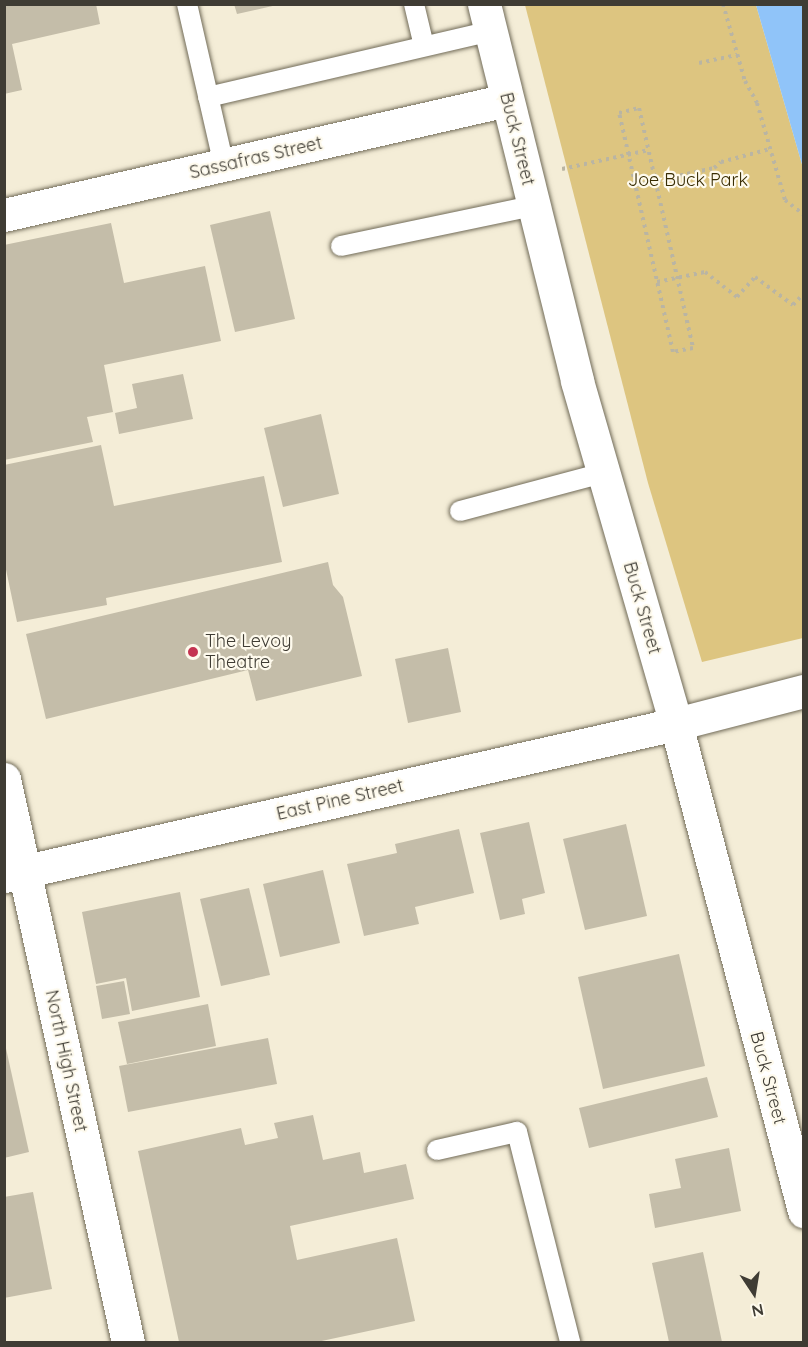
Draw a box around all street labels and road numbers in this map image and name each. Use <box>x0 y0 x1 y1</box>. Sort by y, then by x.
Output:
street label: Buck Street <box>495 90 539 188</box>
street label: Sassafras Street <box>188 132 324 184</box>
street label: Buck Street <box>619 559 665 657</box>
street label: East Pine Street <box>274 775 406 825</box>
street label: North High Street <box>40 988 92 1134</box>
street label: Buck Street <box>745 1029 791 1127</box>

